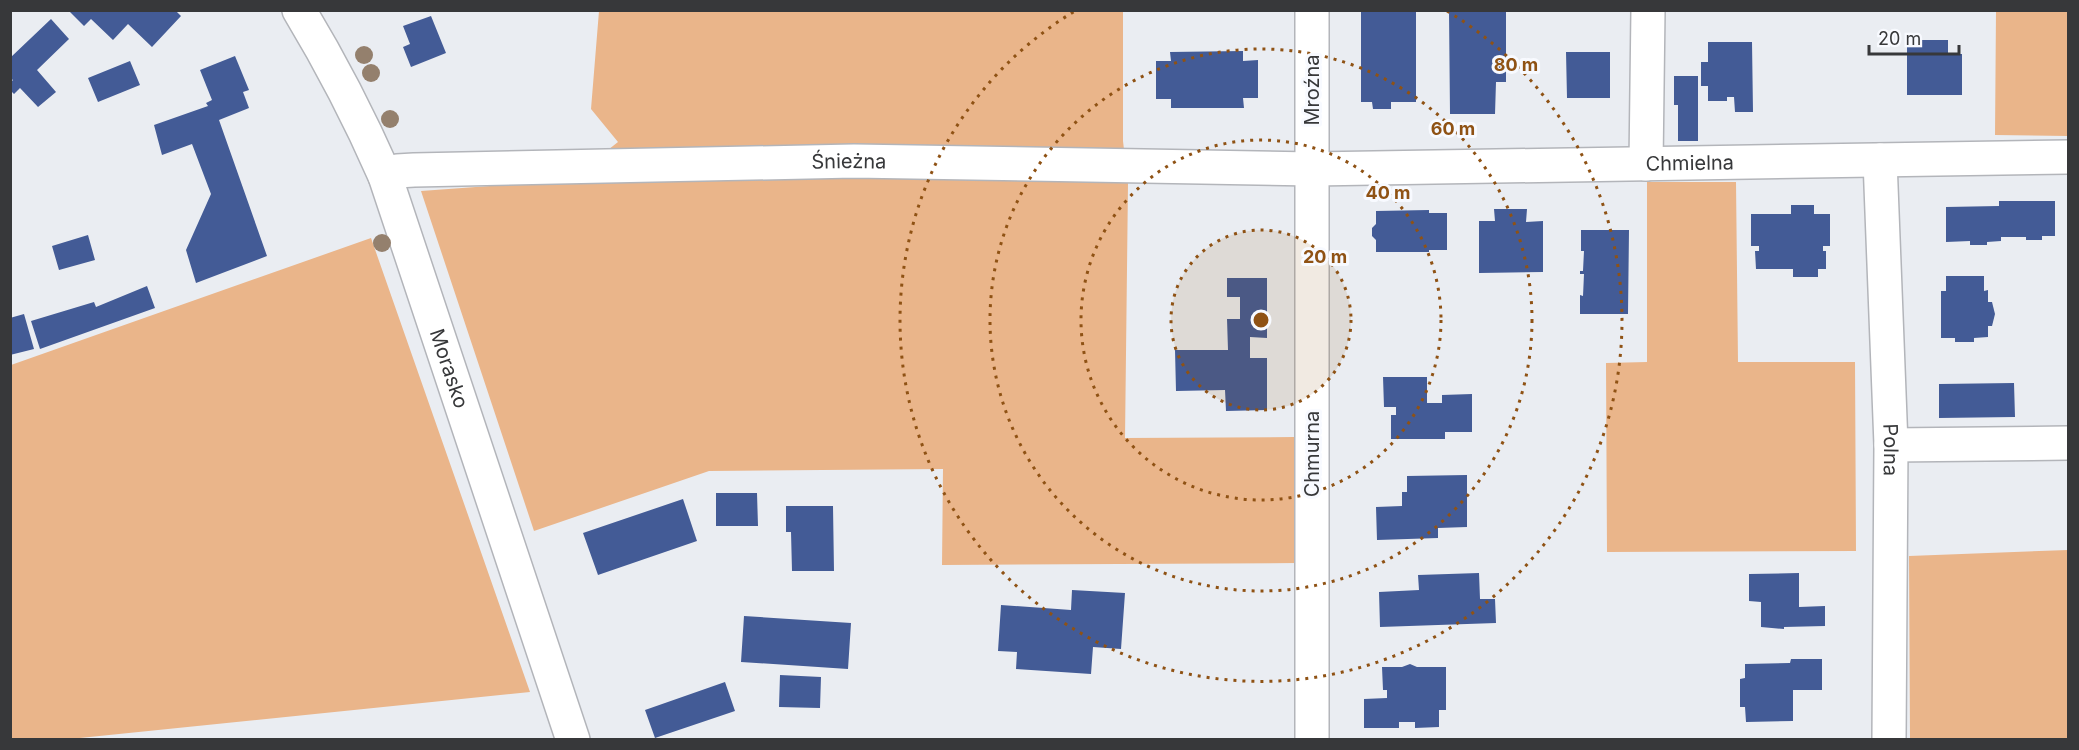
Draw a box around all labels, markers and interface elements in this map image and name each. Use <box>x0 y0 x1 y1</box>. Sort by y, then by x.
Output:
scale bar <box>1869 18 1959 56</box>
text: 20 m <box>1878 28 1921 49</box>
street label: Mroźna <box>1300 54 1324 126</box>
text: 80 m <box>1494 54 1538 75</box>
text: 60 m <box>1431 118 1475 139</box>
street label: Śnieżna <box>811 149 887 174</box>
street label: Chmielna <box>1645 150 1734 176</box>
text: 40 m <box>1366 182 1411 203</box>
text: 20 m <box>1303 246 1347 267</box>
centre of rings <box>1251 310 1271 330</box>
street label: Morasko <box>425 326 474 411</box>
street label: Chmurna <box>1300 411 1324 497</box>
street label: Polna <box>1878 423 1903 476</box>

